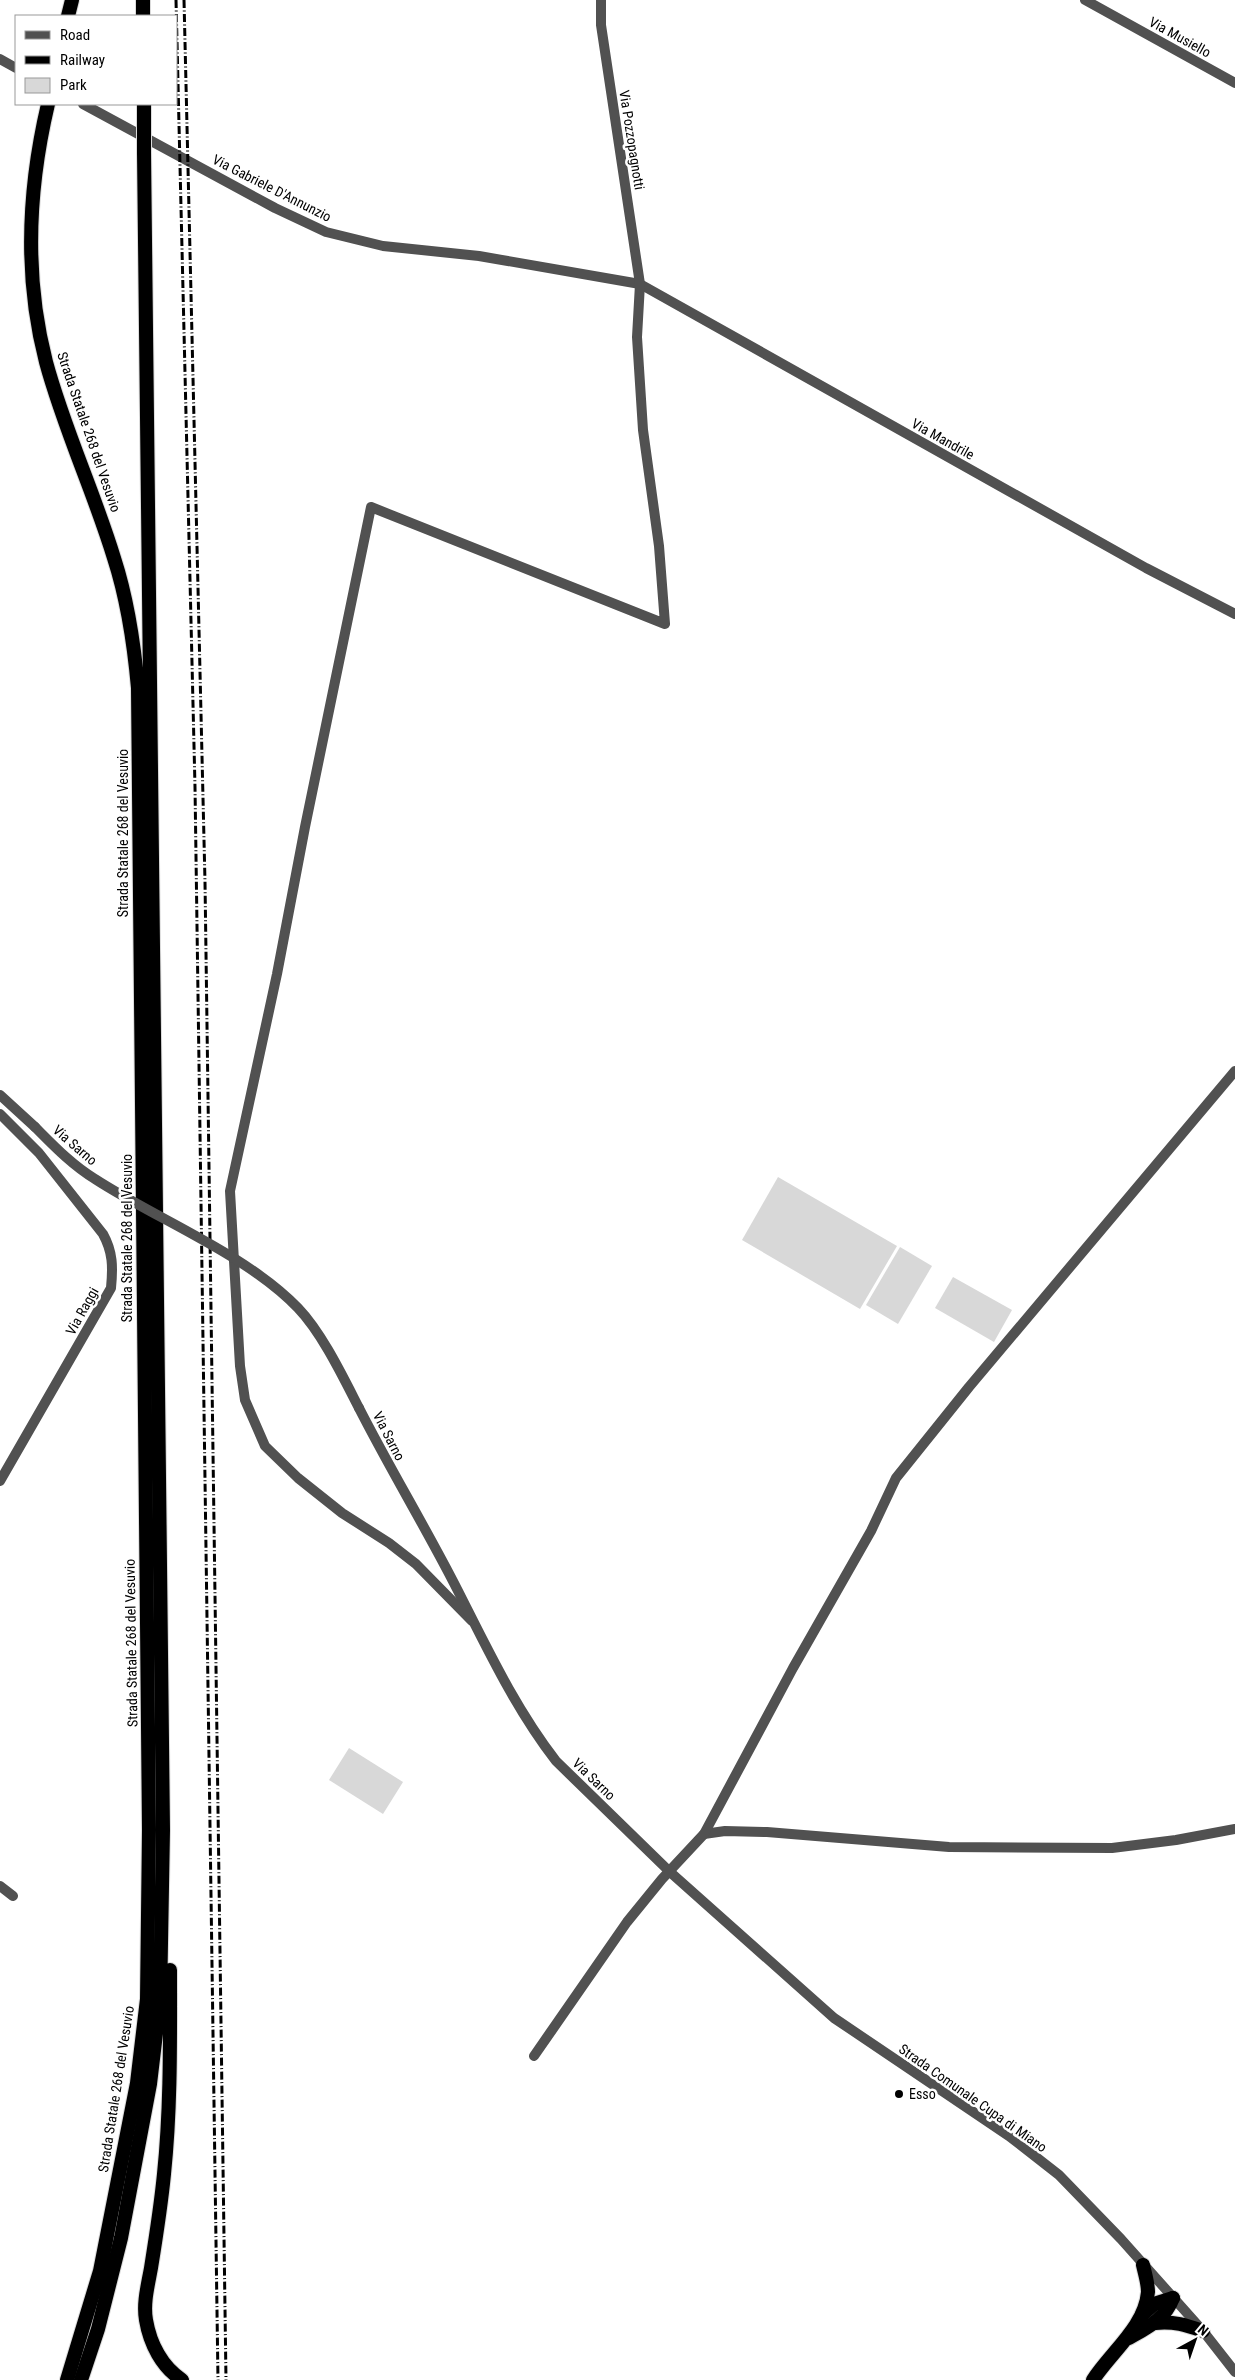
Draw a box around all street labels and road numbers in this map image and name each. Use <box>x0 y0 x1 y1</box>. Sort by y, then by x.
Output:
street label: Via Musiello <box>1146 14 1214 60</box>
street label: Via Pozzopagnotti <box>616 89 648 191</box>
street label: Via Gabriele D'Annunzio <box>210 151 334 225</box>
street label: Strada Statale 268 del Vesuvio <box>54 350 124 514</box>
street label: Via Mandrile <box>909 415 978 463</box>
street label: Strada Statale 268 del Vesuvio <box>115 749 131 917</box>
street label: Via Sarno <box>50 1122 100 1168</box>
street label: Strada Statale 268 del Vesuvio <box>119 1154 135 1322</box>
street label: Via Raggi <box>62 1284 102 1338</box>
street label: Via Sarno <box>370 1409 408 1463</box>
street label: Strada Statale 268 del Vesuvio <box>122 1559 140 1727</box>
street label: Via Sarno <box>569 1755 619 1803</box>
street label: Strada Statale 268 del Vesuvio <box>95 2005 137 2173</box>
street label: Strada Comunale Cupa di Miano <box>896 2041 1050 2155</box>

